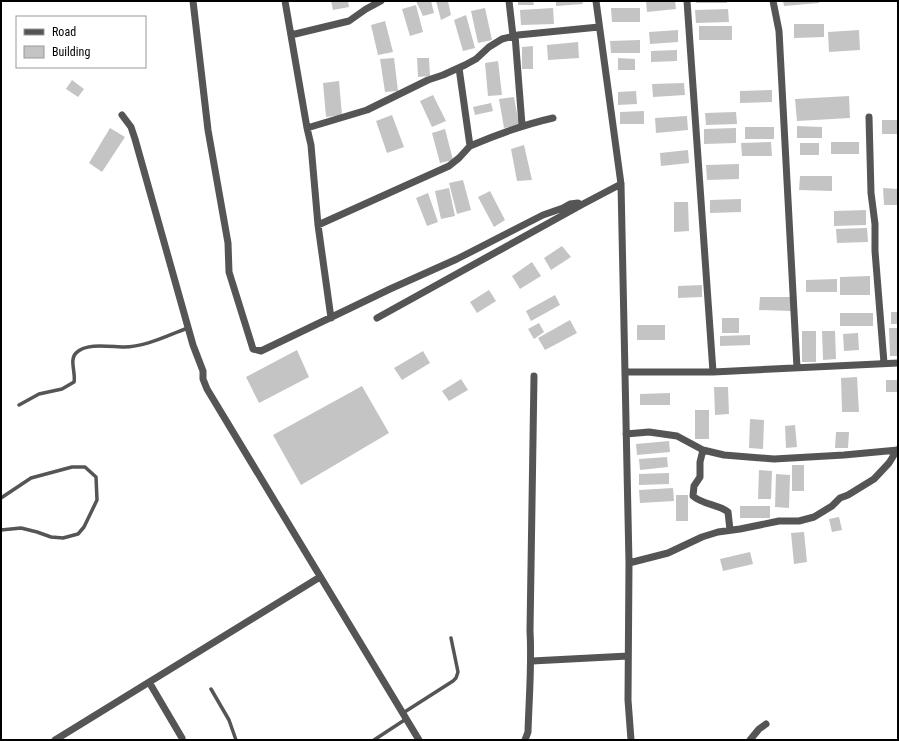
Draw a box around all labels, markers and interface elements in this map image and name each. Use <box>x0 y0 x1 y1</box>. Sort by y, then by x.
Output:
legend <box>16 16 146 68</box>
text: Road <box>52 25 76 39</box>
text: Building <box>52 45 90 59</box>

